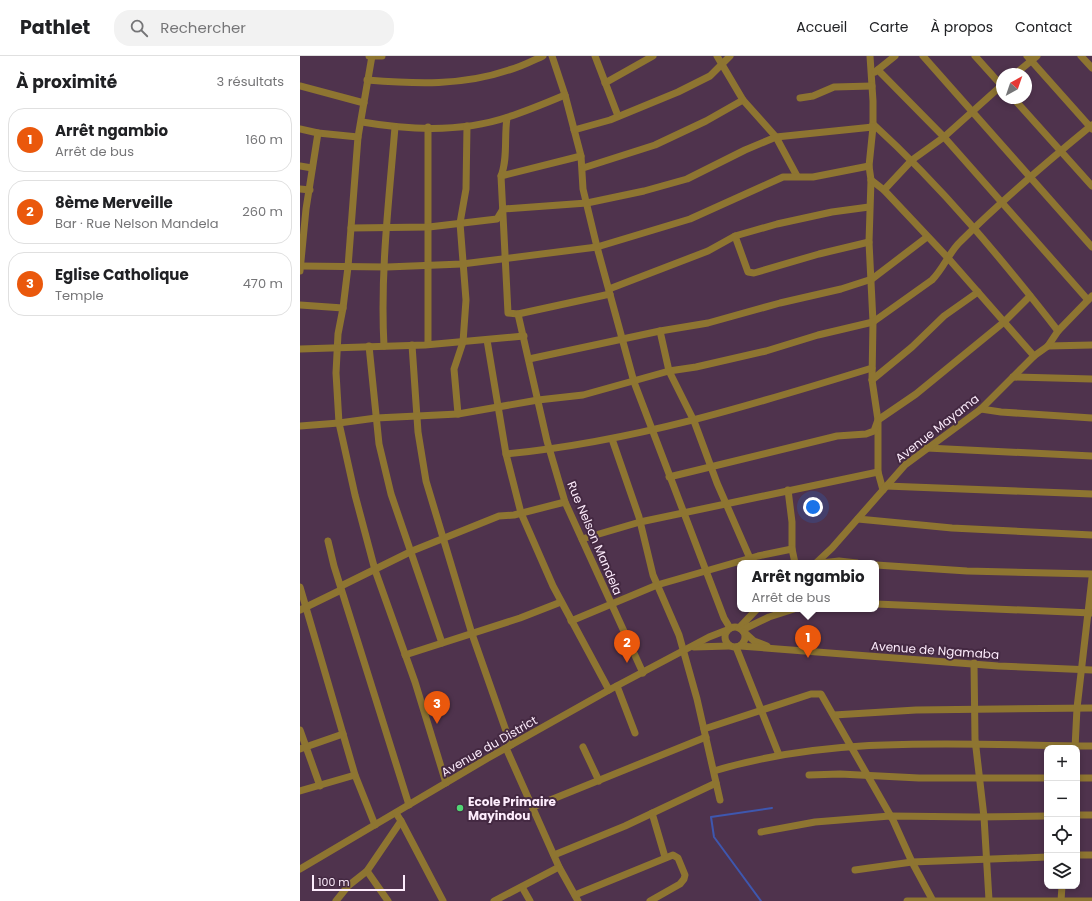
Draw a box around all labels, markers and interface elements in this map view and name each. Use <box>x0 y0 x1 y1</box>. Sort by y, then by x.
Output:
search box <box>114 10 394 46</box>
text: Pathlet <box>20 14 90 41</box>
icon: search <box>128 17 150 39</box>
text: Rechercher <box>160 17 246 38</box>
text: Accueil <box>796 17 847 37</box>
text: Carte <box>869 17 909 37</box>
text: À propos <box>931 17 993 37</box>
text: Contact <box>1015 17 1072 37</box>
north arrow <box>996 68 1032 104</box>
text: À proximité <box>16 70 117 94</box>
text: 3 résultats <box>217 72 284 91</box>
text: Arrêt ngambio <box>55 120 168 141</box>
text: 1 <box>28 130 32 149</box>
text: 160 m <box>246 130 283 149</box>
text: Arrêt de bus <box>55 142 134 161</box>
text: 8ème Merveille <box>55 192 173 213</box>
text: 2 <box>26 202 34 221</box>
text: 260 m <box>242 202 283 221</box>
text: Bar · Rue Nelson Mandela <box>55 214 219 233</box>
text: Eglise Catholique <box>55 264 189 285</box>
text: 3 <box>26 274 34 293</box>
text: 470 m <box>243 274 283 293</box>
text: Temple <box>55 286 104 305</box>
street label: Avenue Mayama <box>892 390 982 466</box>
street label: Rue Nelson Mandela <box>563 479 627 597</box>
your location <box>803 497 823 517</box>
popup <box>737 560 879 612</box>
text: Arrêt ngambio <box>752 566 864 587</box>
text: Arrêt de bus <box>752 588 830 607</box>
pin: 1 <box>795 625 821 658</box>
pin: 2 <box>614 630 640 663</box>
street label: Avenue de Ngamaba <box>870 637 1000 663</box>
pin: 3 <box>424 691 450 724</box>
street label: Avenue du District <box>438 712 540 780</box>
map controls <box>1044 745 1080 889</box>
button: + <box>1044 745 1080 781</box>
button: − <box>1044 781 1080 817</box>
place label: Ecole Primaire Mayindou <box>468 793 557 824</box>
marker: Ecole Primaire Mayindou <box>455 803 465 813</box>
button: locate <box>1044 817 1080 853</box>
button: layers <box>1044 853 1080 889</box>
scale bar <box>312 873 405 892</box>
text: 100 m <box>318 874 350 890</box>

